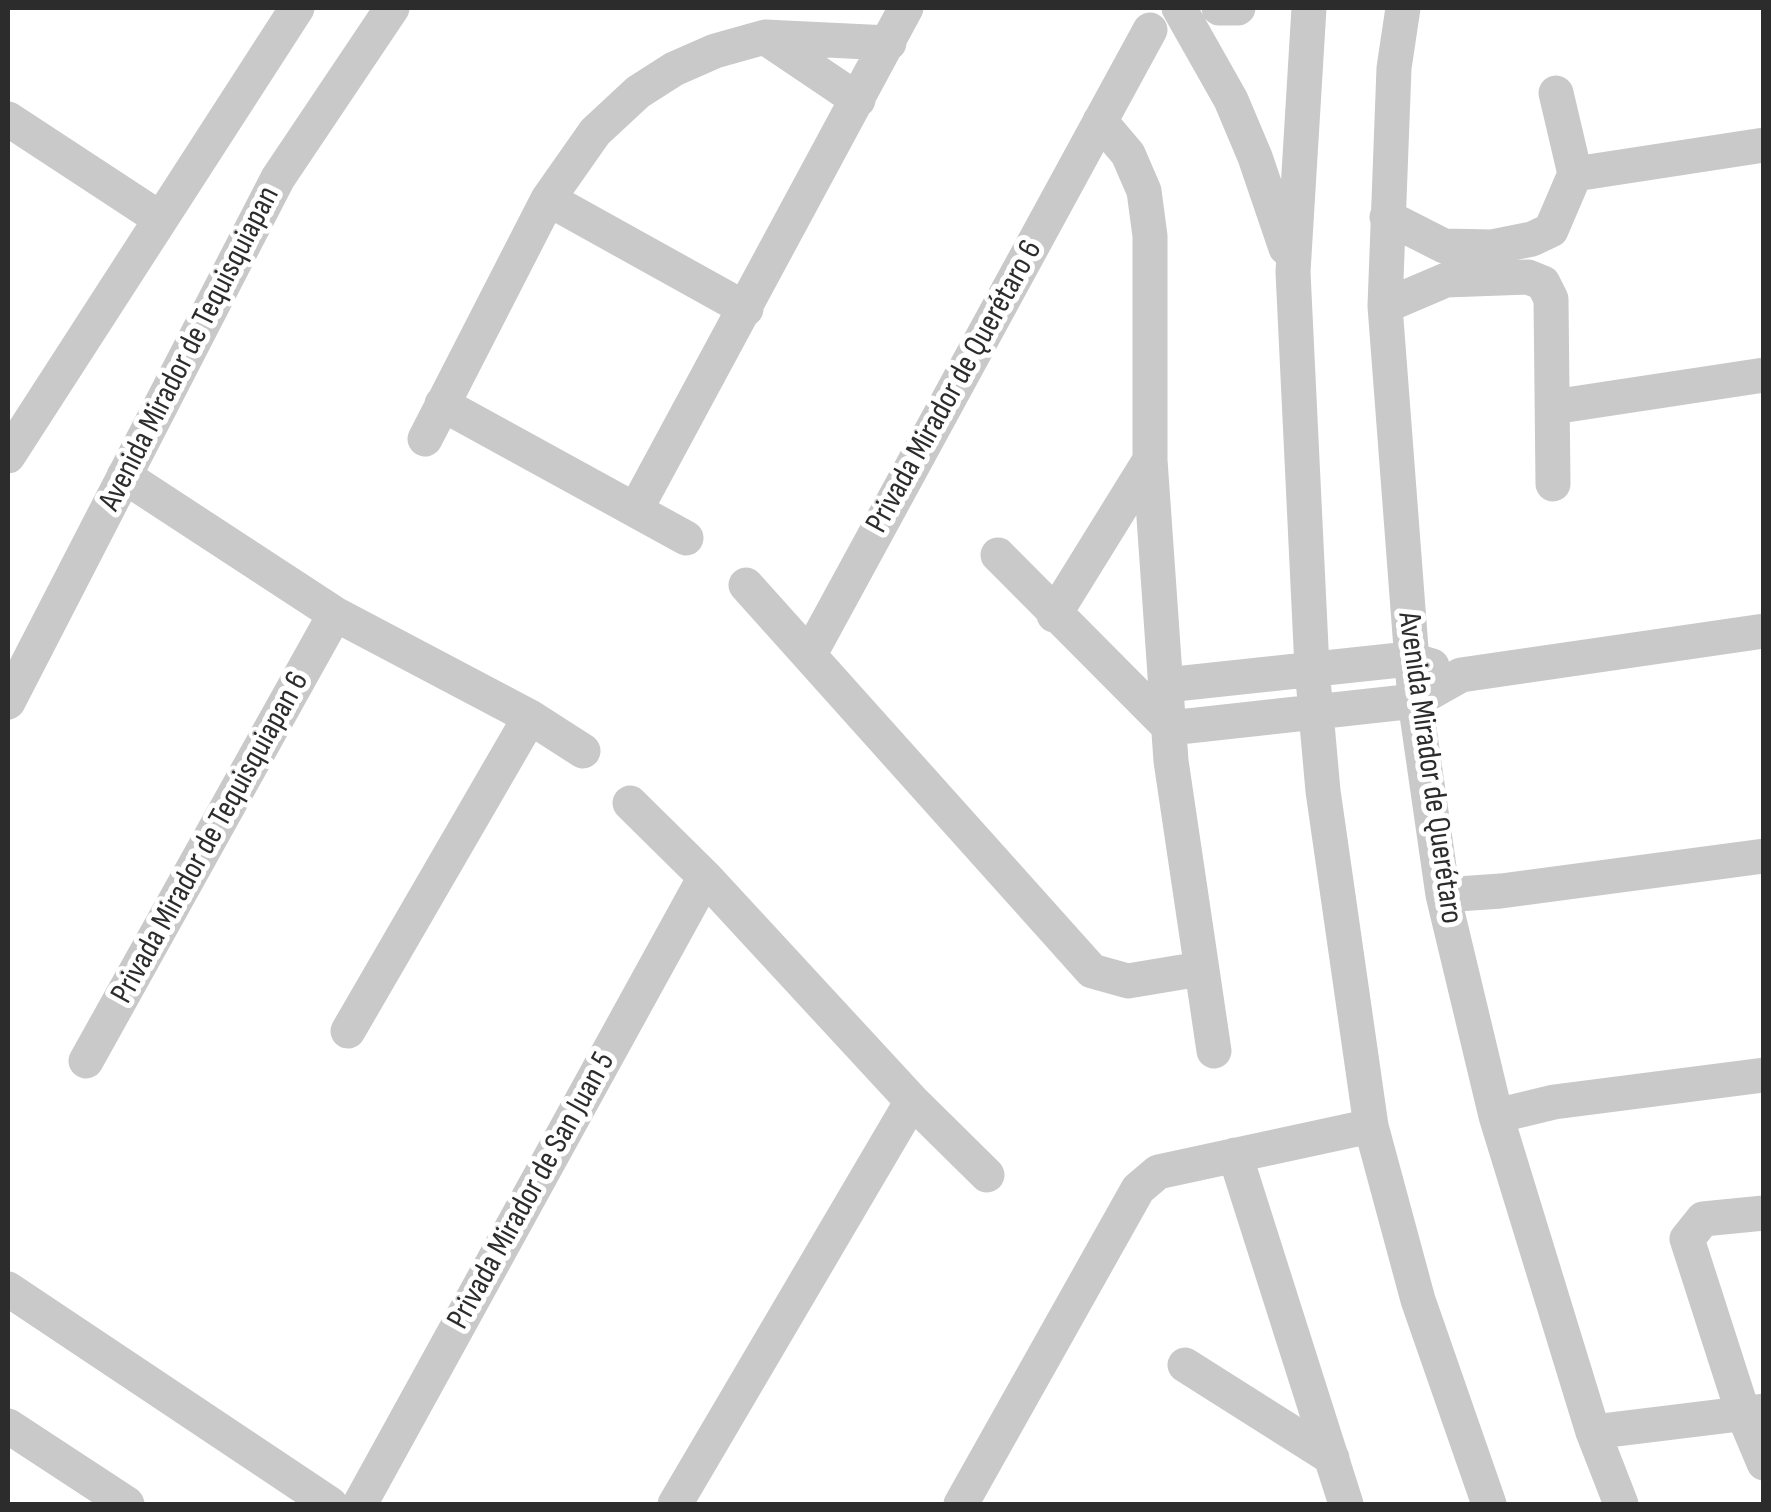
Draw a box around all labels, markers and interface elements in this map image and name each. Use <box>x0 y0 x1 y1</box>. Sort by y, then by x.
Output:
street label: Avenida Mirador de Tequisquiapan <box>91 180 289 518</box>
street label: Privada Mirador de Querétaro 6 <box>859 234 1051 540</box>
street label: Avenida Mirador de Querétaro <box>1388 610 1470 926</box>
street label: Privada Mirador de Tequisquiapan 6 <box>104 666 318 1010</box>
street label: Privada Mirador de San Juan 5 <box>440 1046 624 1336</box>

